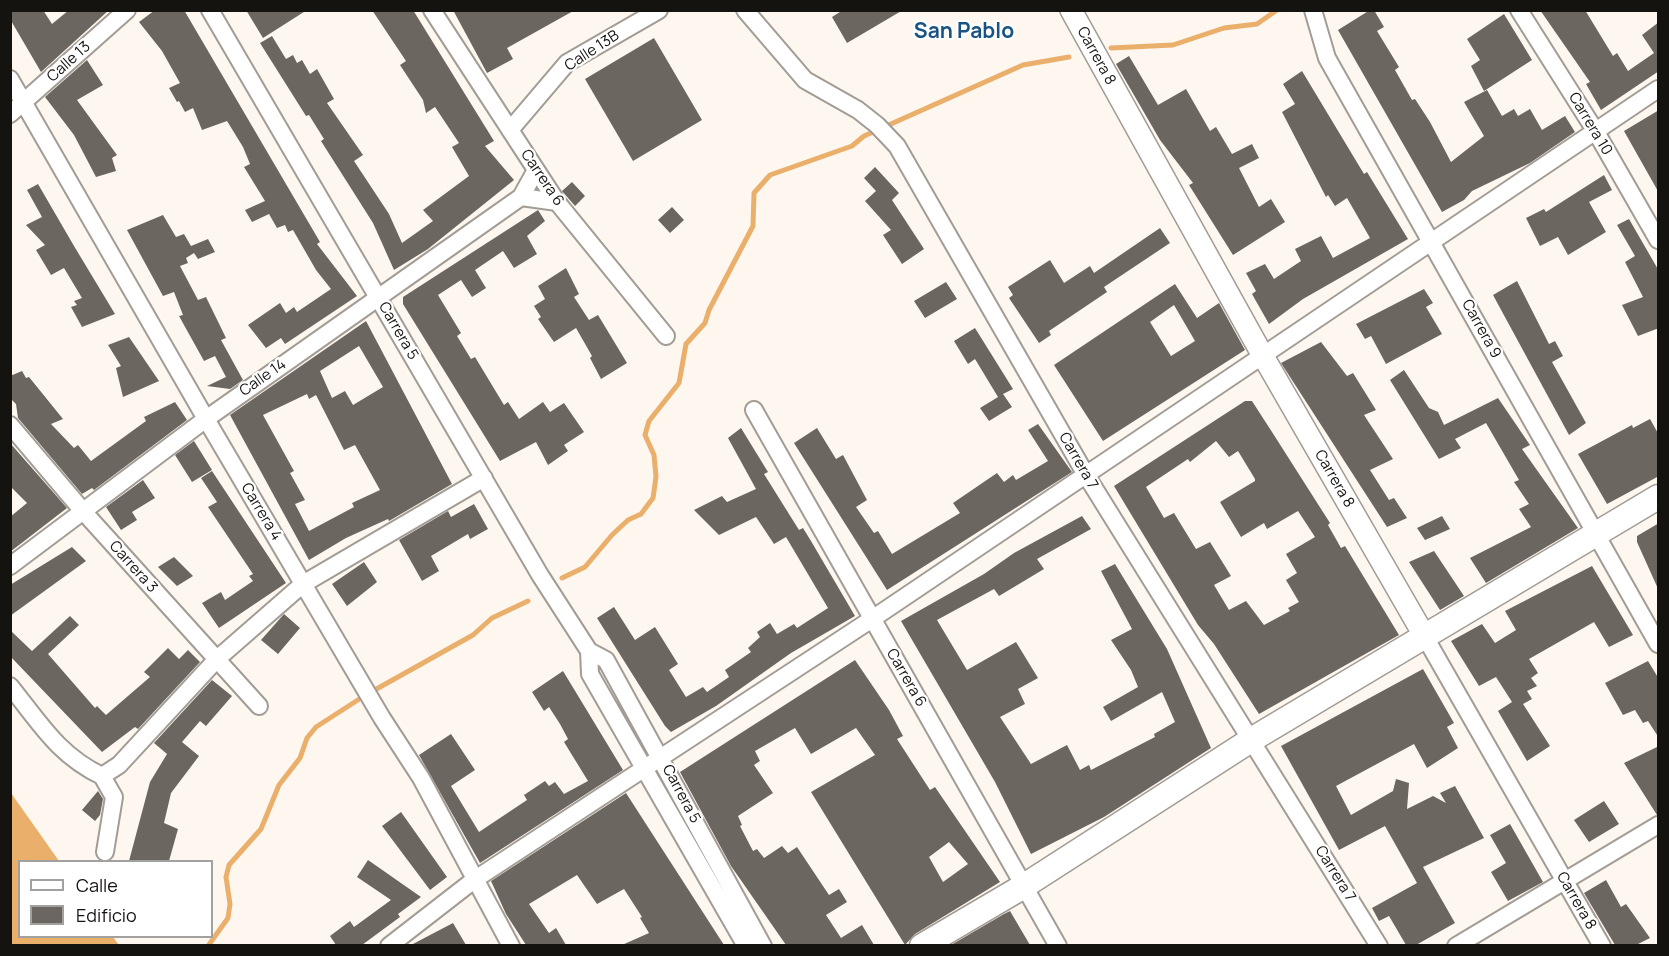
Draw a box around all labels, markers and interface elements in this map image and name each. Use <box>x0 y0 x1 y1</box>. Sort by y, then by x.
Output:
district label: San Pablo <box>914 19 1014 45</box>
street label: Carrera 8 <box>1073 24 1119 88</box>
street label: Calle 13B <box>561 27 623 75</box>
street label: Calle 13 <box>44 38 94 86</box>
street label: Carrera 10 <box>1564 89 1616 159</box>
street label: Carrera 6 <box>517 146 567 210</box>
street label: Carrera 9 <box>1458 297 1504 361</box>
street label: Carrera 5 <box>374 299 422 363</box>
street label: Calle 14 <box>236 356 290 400</box>
street label: Carrera 7 <box>1055 429 1101 493</box>
street label: Carrera 8 <box>1310 447 1358 511</box>
street label: Carrera 4 <box>237 480 285 544</box>
street label: Carrera 3 <box>105 537 161 597</box>
street label: Carrera 6 <box>882 646 930 710</box>
street label: Carrera 5 <box>658 762 704 826</box>
street label: Carrera 7 <box>1311 843 1359 905</box>
legend <box>18 860 213 938</box>
street label: Carrera 8 <box>1552 869 1600 933</box>
text: Calle <box>76 873 118 897</box>
text: Edificio <box>76 903 137 927</box>

